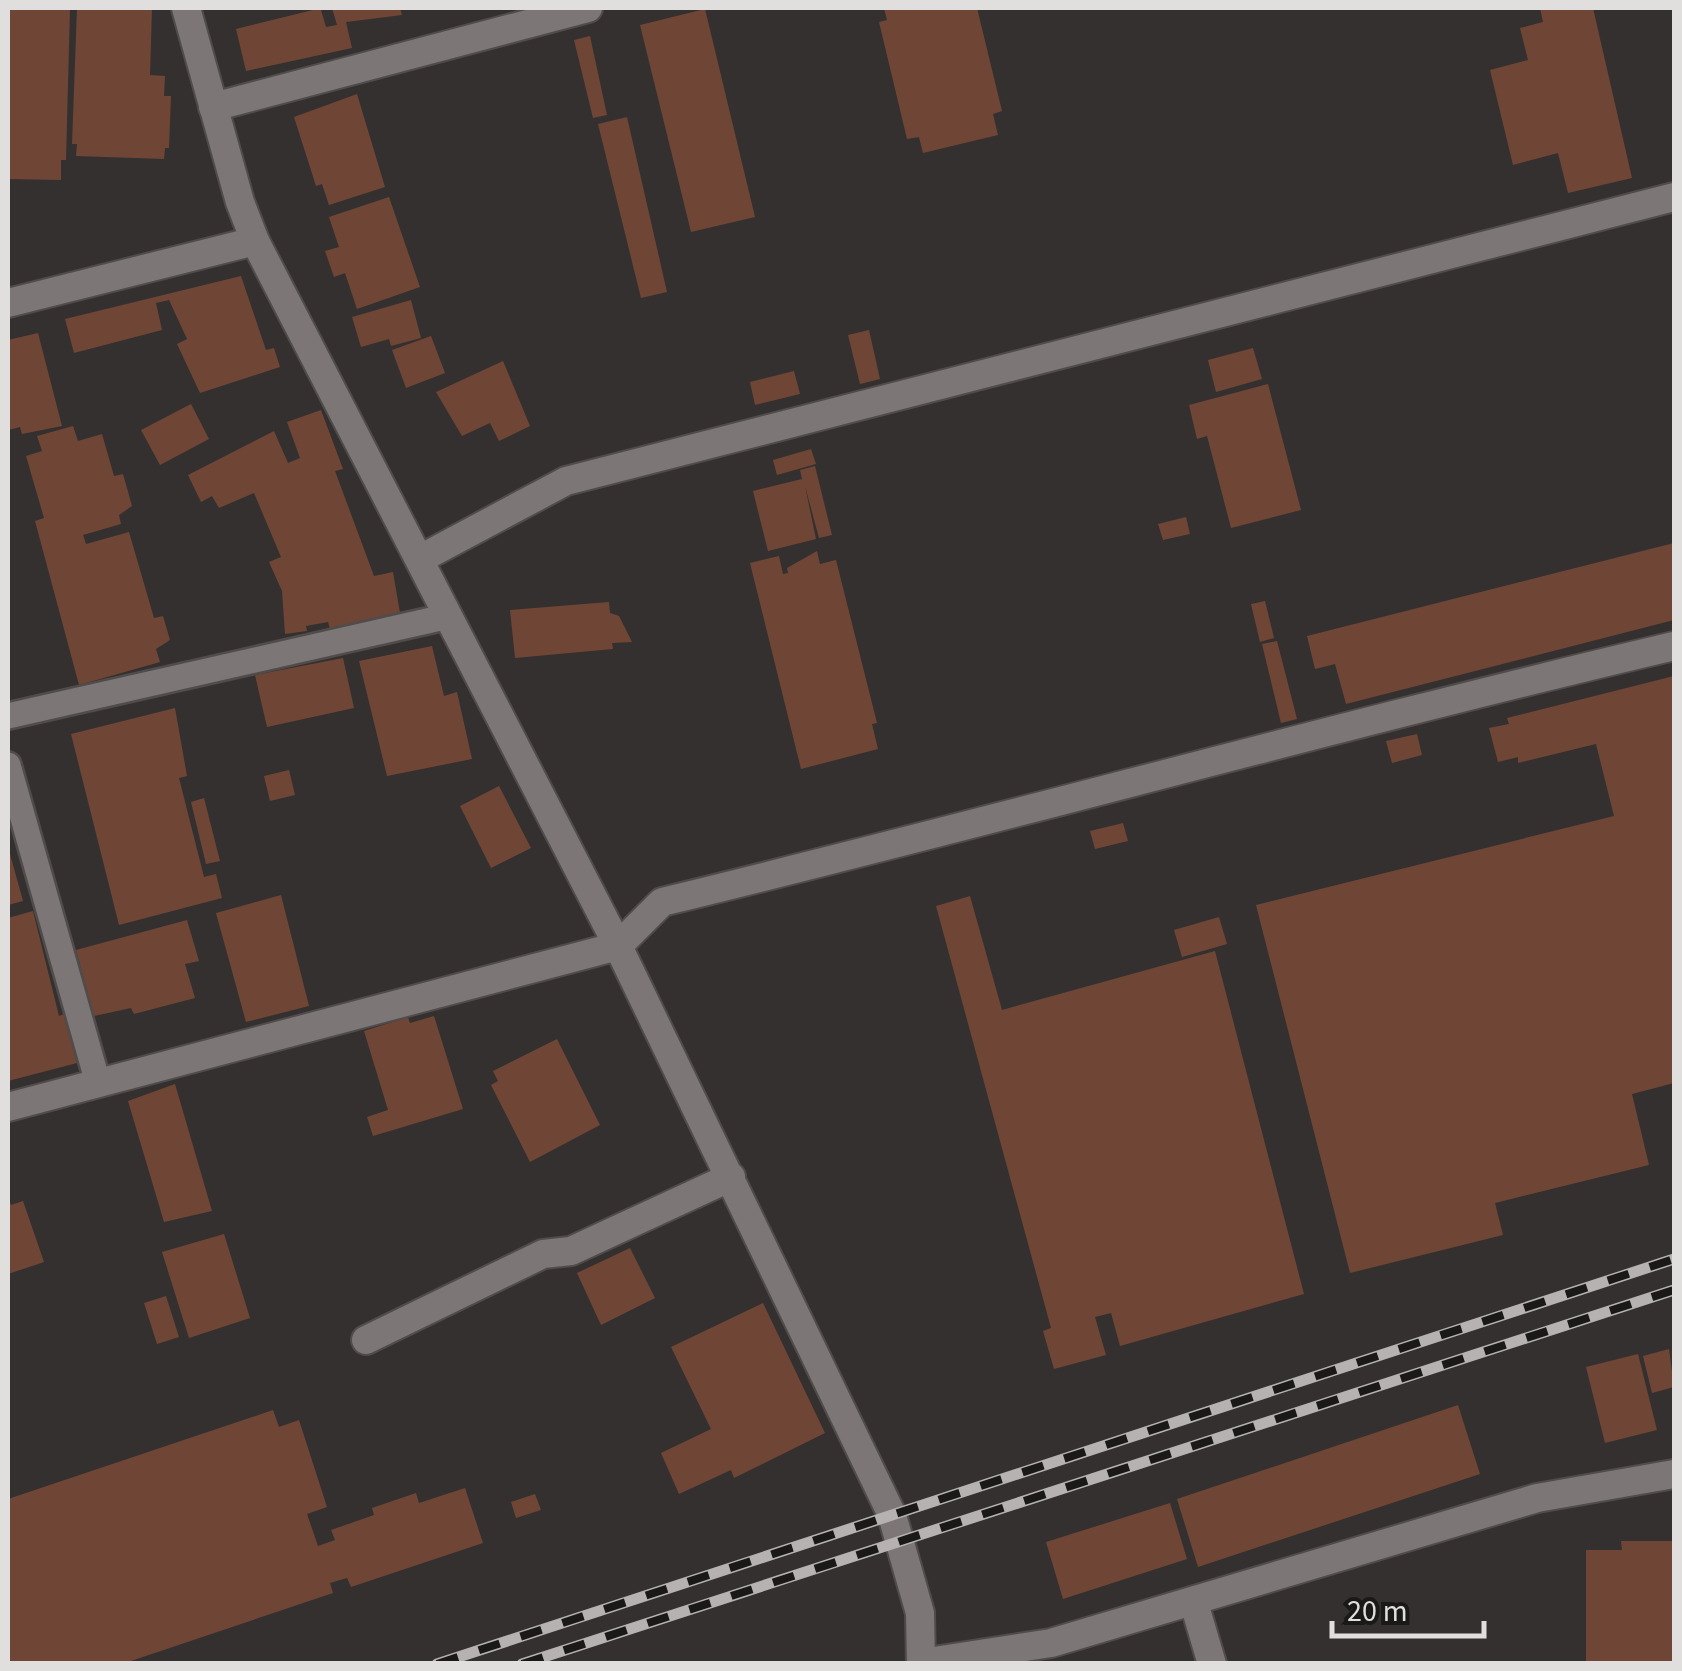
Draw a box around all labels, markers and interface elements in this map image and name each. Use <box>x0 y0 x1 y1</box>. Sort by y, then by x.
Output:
scale bar <box>1332 1576 1484 1638</box>
text: 20 m <box>1347 1590 1408 1633</box>

